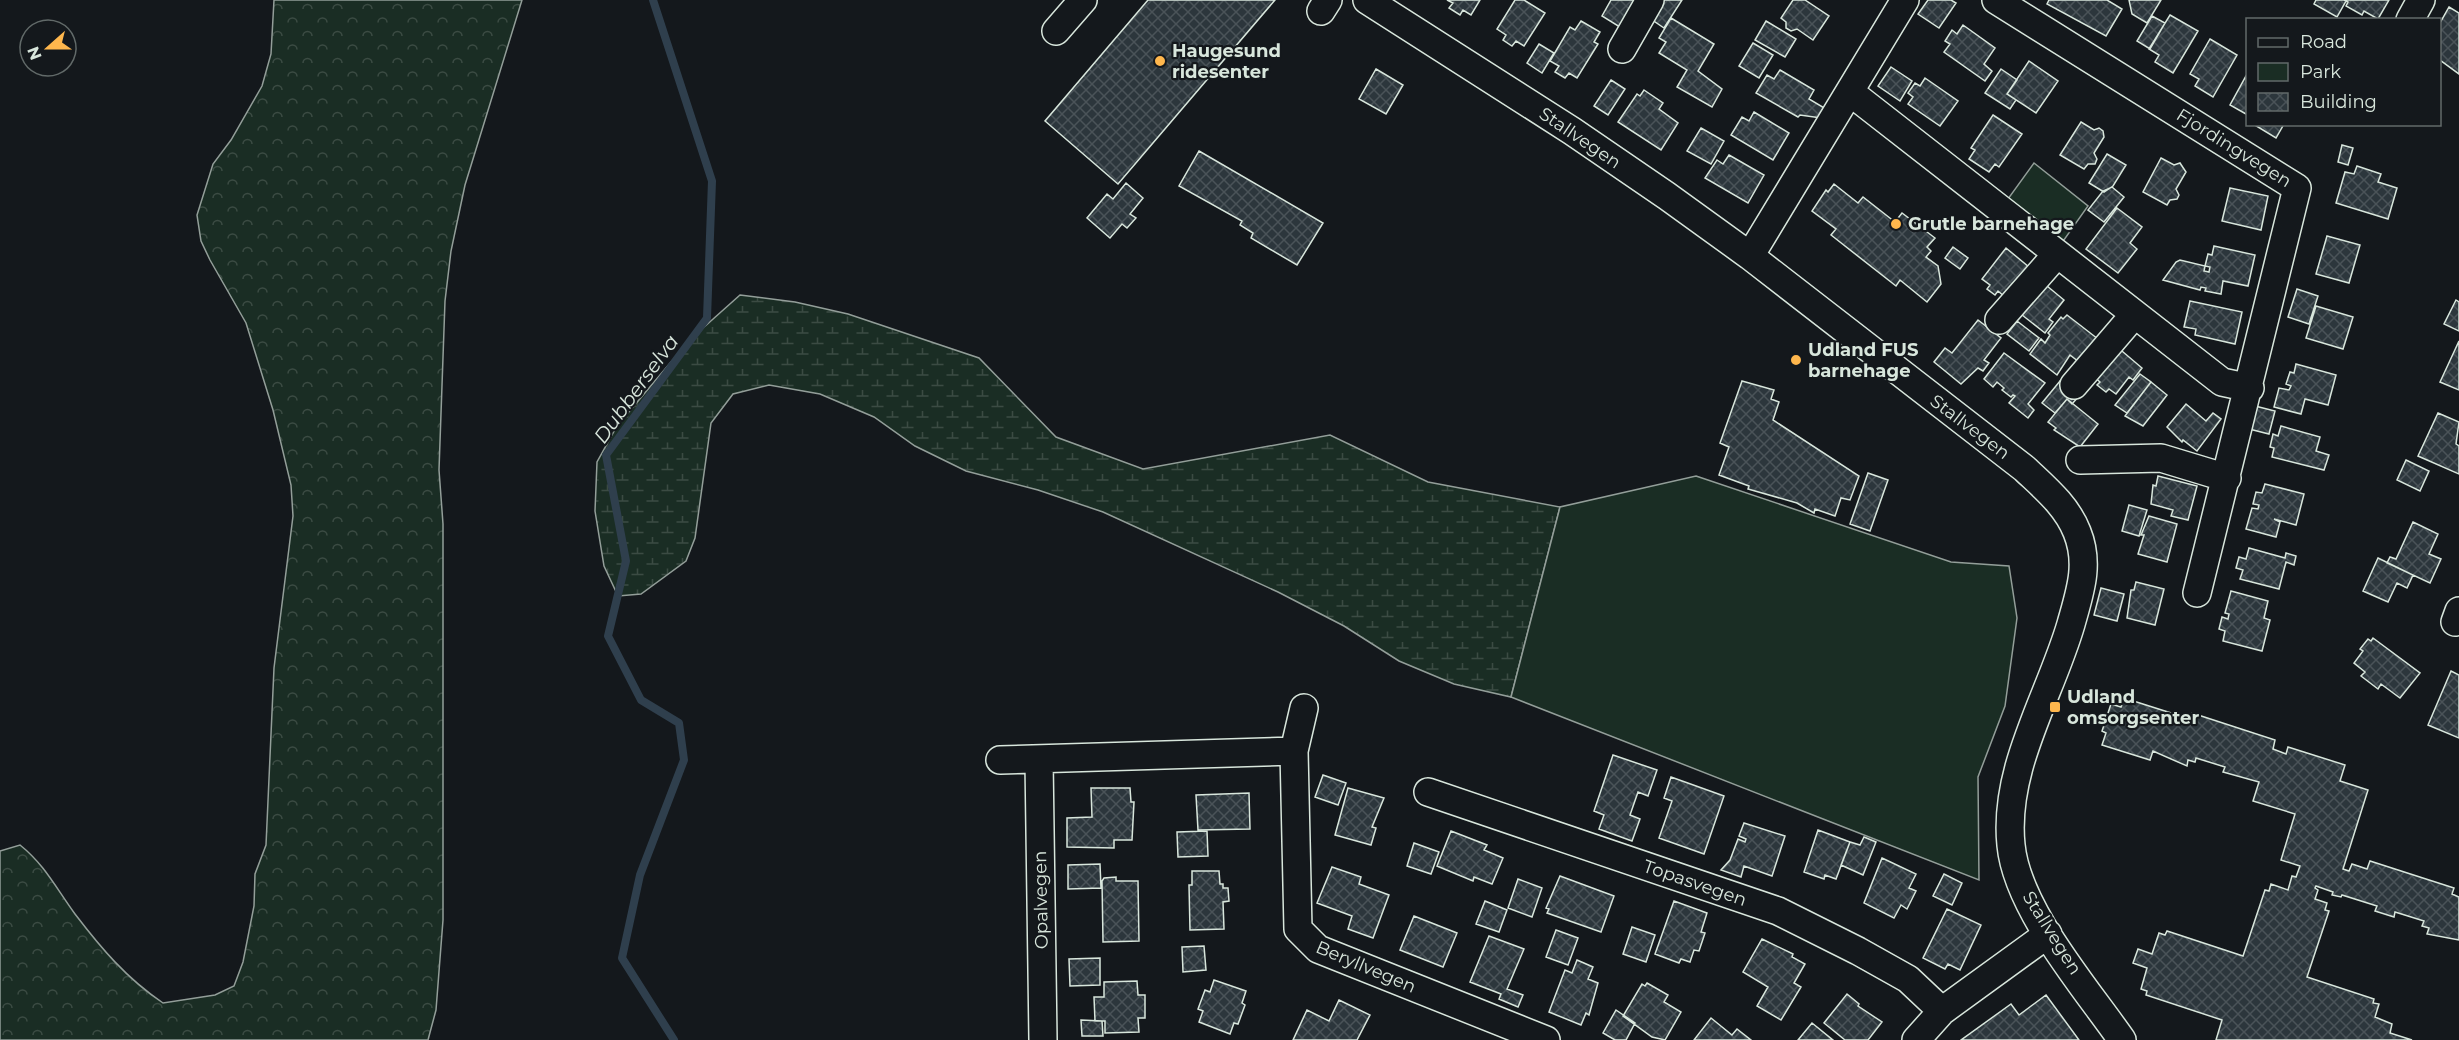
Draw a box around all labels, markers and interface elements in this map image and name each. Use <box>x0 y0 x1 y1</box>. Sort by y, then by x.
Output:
north arrow <box>18 18 78 78</box>
legend <box>2246 18 2441 126</box>
text: Road <box>2300 31 2347 53</box>
place label: Haugesund ridesenter <box>1172 40 1281 83</box>
text: N <box>23 44 46 63</box>
marker: Haugesund ridesenter <box>1153 54 1167 68</box>
text: Park <box>2300 61 2341 83</box>
text: Building <box>2300 91 2377 113</box>
street label: Stallvegen <box>1535 103 1625 173</box>
street label: Fjordingvegen <box>2172 104 2296 192</box>
place label: Grutle barnehage <box>1908 213 2074 235</box>
marker: Grutle barnehage <box>1889 217 1903 231</box>
water label: Dubberselva <box>589 330 683 448</box>
place label: Udland FUS barnehage <box>1808 339 1918 382</box>
marker: Udland FUS barnehage <box>1789 353 1803 367</box>
street label: Stallvegen <box>1926 390 2014 464</box>
place label: Udland omsorgsenter <box>2067 686 2199 729</box>
marker: Udland omsorgsenter <box>2048 700 2062 714</box>
street label: Opalvegen <box>1029 851 1053 949</box>
street label: Topasvegen <box>1640 855 1750 911</box>
street label: Stallvegen <box>2018 887 2086 979</box>
street label: Beryllvegen <box>1313 936 1419 998</box>

